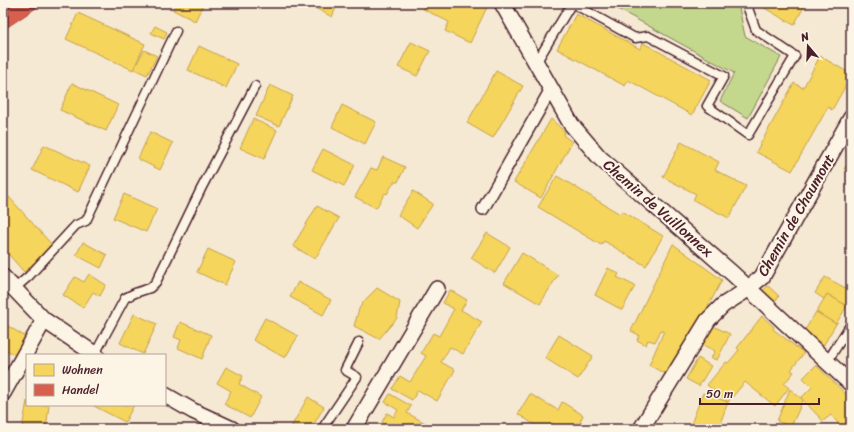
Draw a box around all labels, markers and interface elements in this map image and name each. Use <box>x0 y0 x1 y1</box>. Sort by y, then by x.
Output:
north arrow <box>788 26 828 66</box>
text: N <box>797 27 812 48</box>
street label: Chemin de Chaumont <box>750 148 842 281</box>
street label: Chemin de Vuillonnex <box>597 152 719 264</box>
legend <box>26 354 166 406</box>
text: Wohnen <box>62 359 103 381</box>
text: Handel <box>62 379 99 401</box>
scale bar <box>700 380 819 406</box>
text: 50 m <box>706 383 733 405</box>

